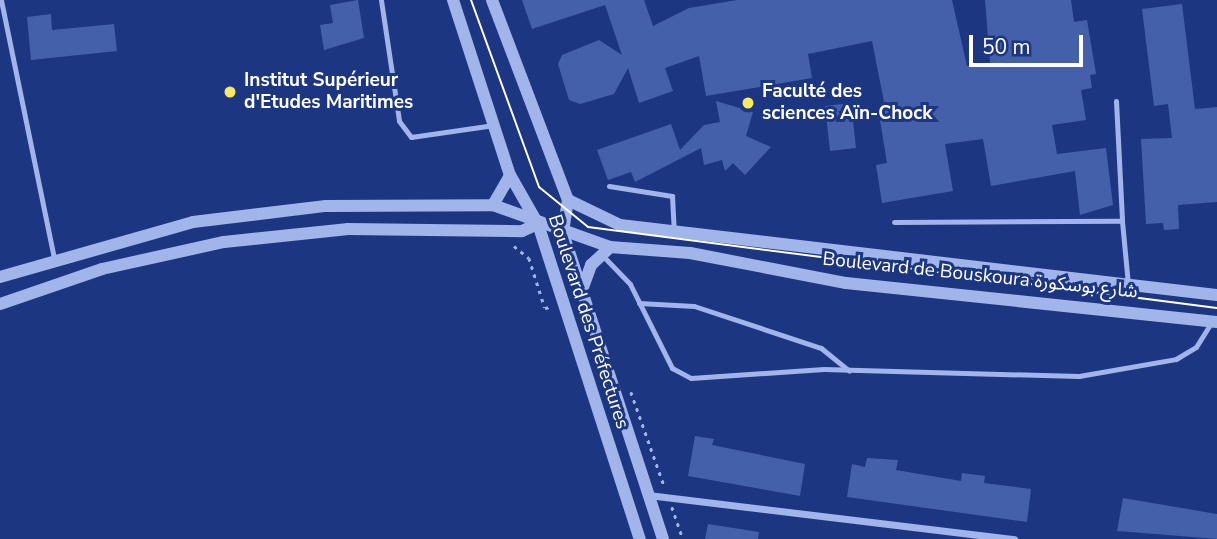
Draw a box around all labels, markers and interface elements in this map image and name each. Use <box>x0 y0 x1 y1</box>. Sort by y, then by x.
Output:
scale bar <box>972 21 1086 65</box>
text: 50 m <box>982 33 1031 61</box>
place label: Institut Supérieur d'Etudes Maritimes <box>244 70 413 114</box>
place label: Faculté des sciences Aïn-Chock <box>762 81 932 125</box>
marker: Institut Supérieur d'Etudes Maritimes <box>222 84 238 100</box>
marker: Faculté des sciences Aïn-Chock <box>740 95 756 111</box>
street label: Boulevard des Préfectures <box>543 212 633 432</box>
street label: Boulevard de Bouskoura شارع بوسكورة <box>821 248 1139 304</box>

